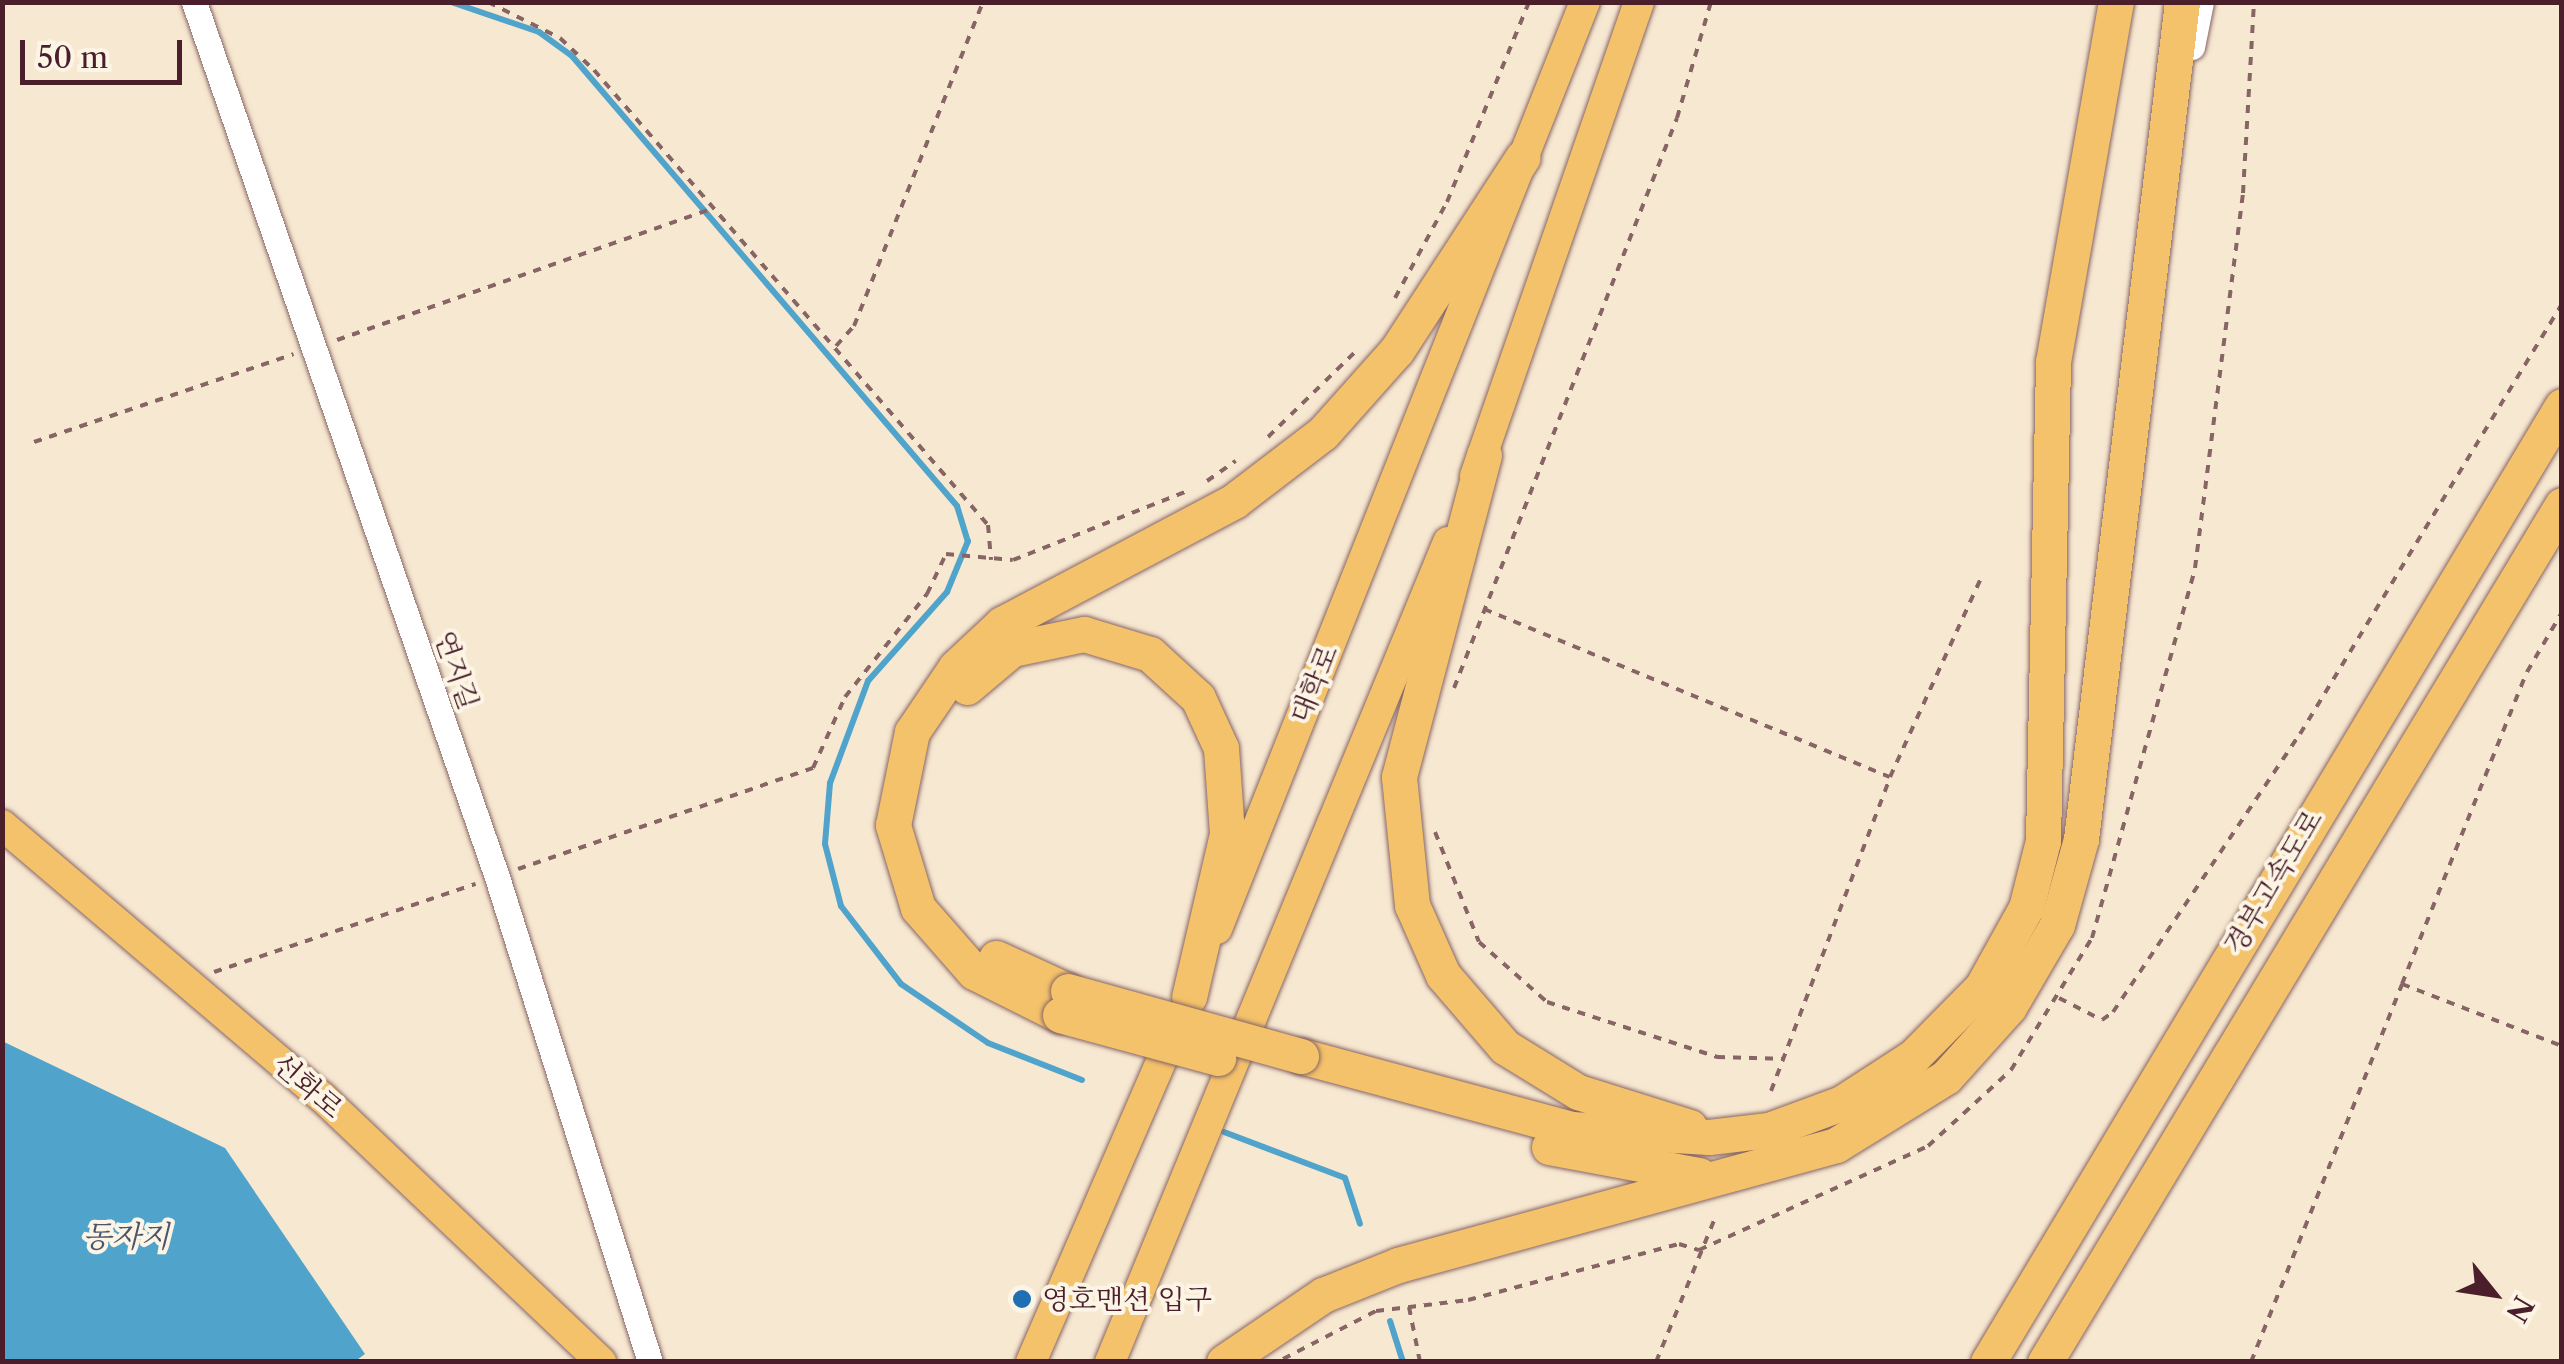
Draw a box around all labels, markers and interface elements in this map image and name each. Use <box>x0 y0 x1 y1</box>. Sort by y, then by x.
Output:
scale bar <box>25 20 188 82</box>
text: 50 m <box>37 39 108 76</box>
street label: 연지길 <box>428 626 486 714</box>
street label: 대학로 <box>1283 640 1345 728</box>
street label: 경부고속도로 <box>2217 804 2329 960</box>
street label: 선화로 <box>266 1047 350 1125</box>
water label: 동자지 <box>83 1219 169 1255</box>
north arrow <box>2444 1244 2544 1344</box>
place label: 영호맨션 입구 <box>1042 1282 1212 1316</box>
marker: 영호맨션 입구 <box>1011 1288 1033 1310</box>
text: N <box>2499 1290 2541 1328</box>

